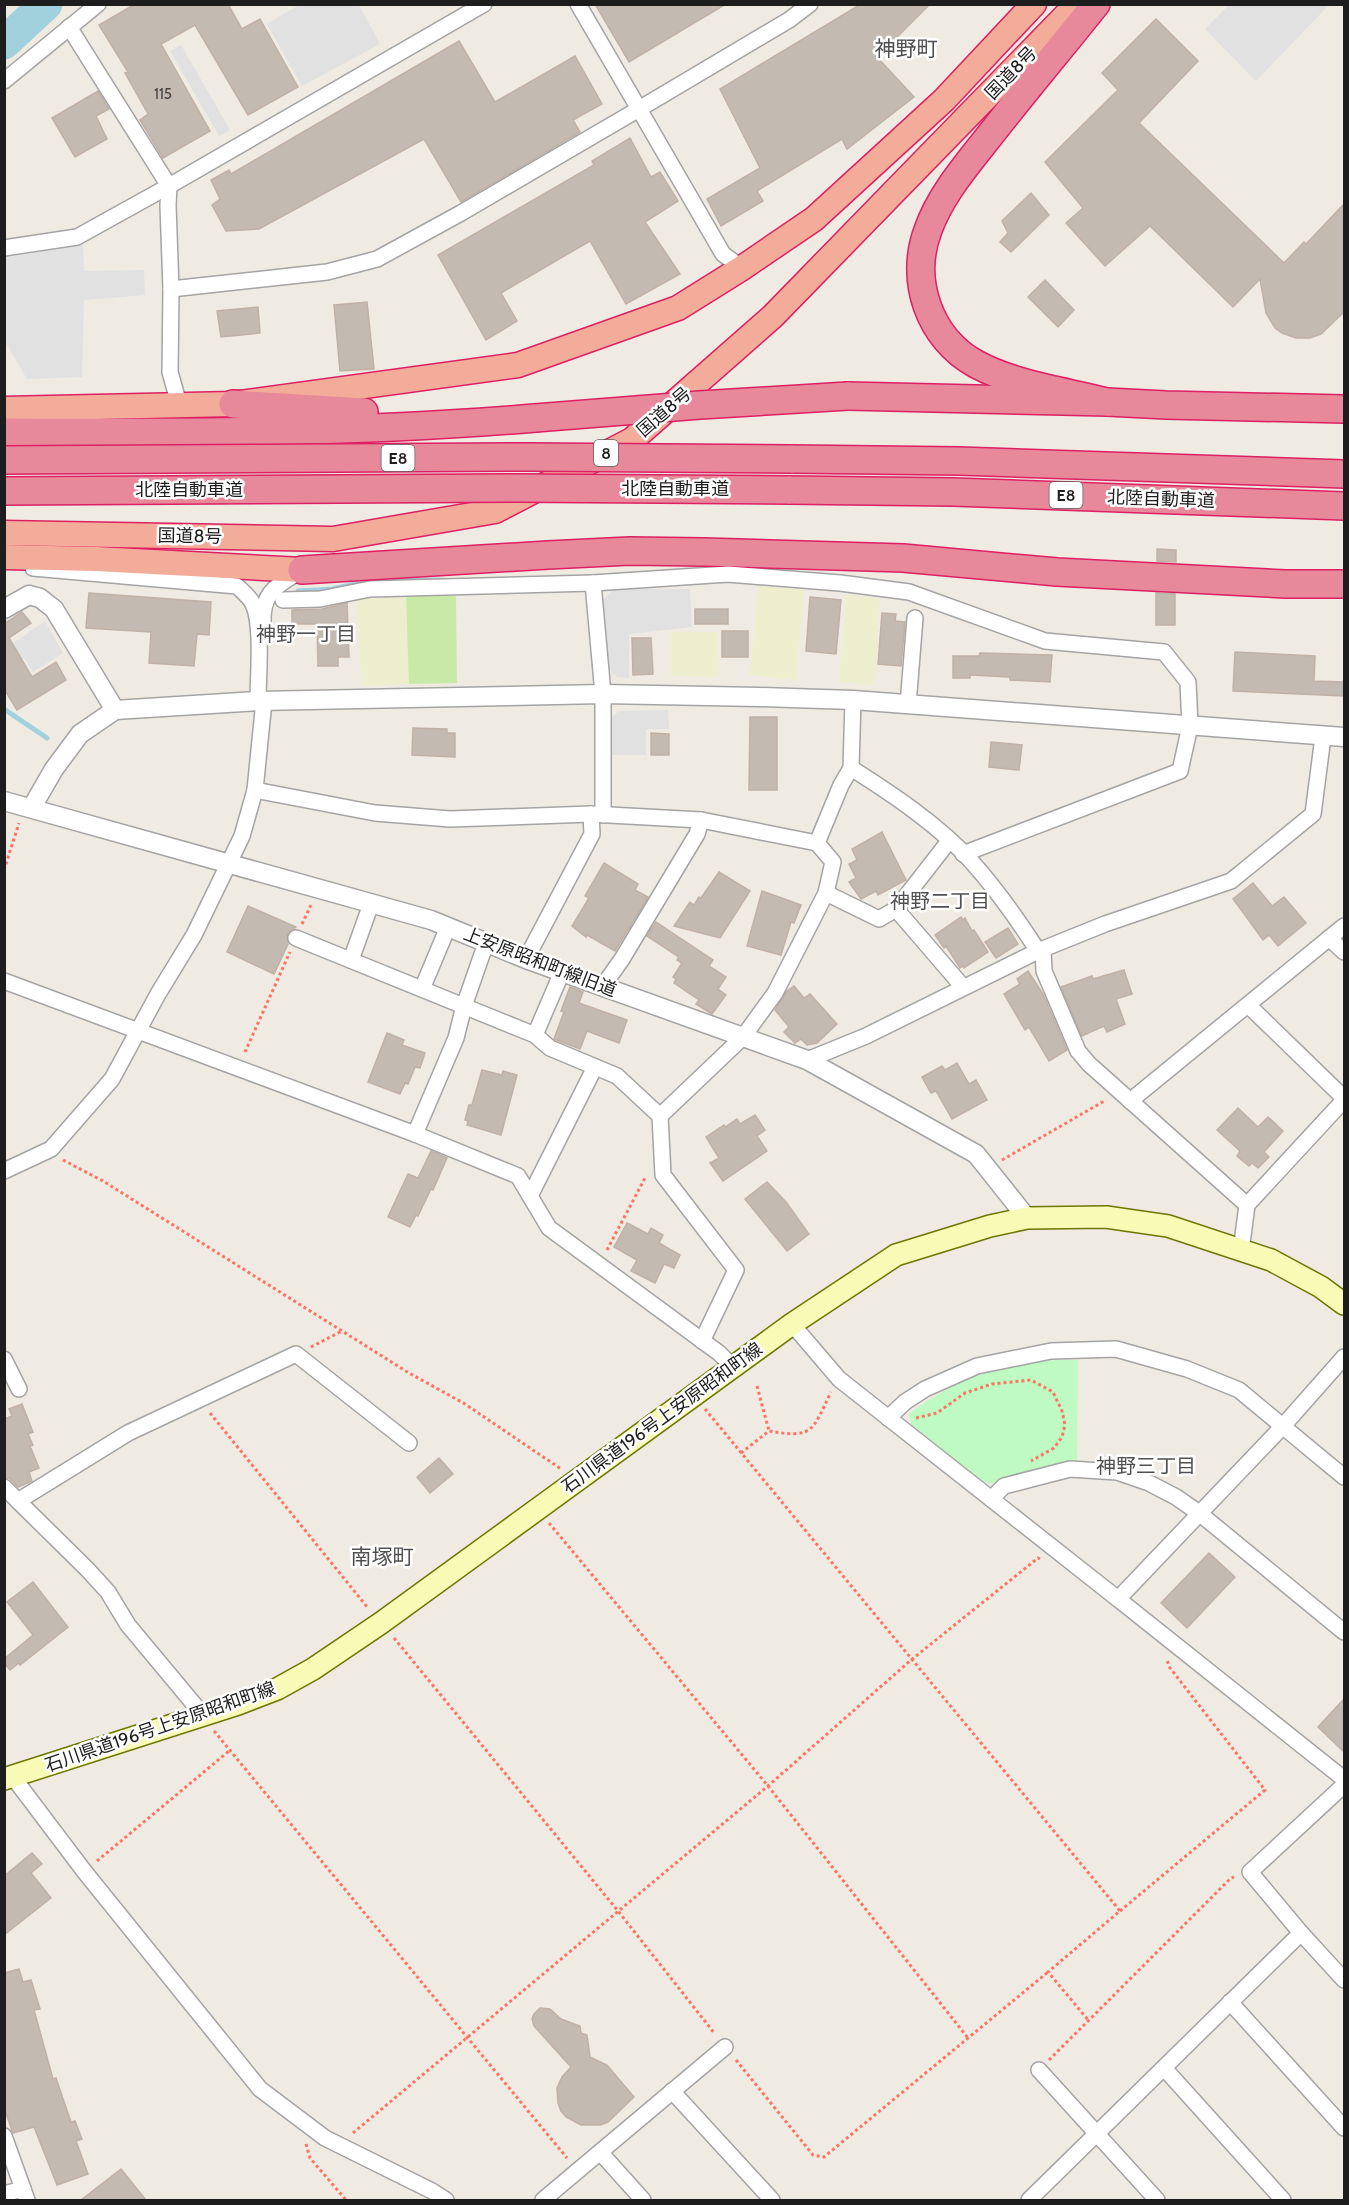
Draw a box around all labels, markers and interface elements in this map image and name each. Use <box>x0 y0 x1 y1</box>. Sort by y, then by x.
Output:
district label: 神野町 <box>875 36 938 61</box>
street label: 国道8号 <box>981 42 1041 104</box>
house number: 115 <box>154 85 172 103</box>
street label: 国道8号 <box>632 382 696 442</box>
road number: 8 <box>594 440 618 466</box>
road number: E8 <box>382 445 414 471</box>
street label: 北陸自動車道 <box>621 478 729 500</box>
street label: 北陸自動車道 <box>135 479 243 501</box>
road number: E8 <box>1050 482 1082 508</box>
street label: 北陸自動車道 <box>1107 486 1215 512</box>
street label: 国道8号 <box>157 524 223 548</box>
district label: 神野一丁目 <box>256 622 356 646</box>
district label: 神野二丁目 <box>890 889 990 913</box>
street label: 上安原昭和町線旧道 <box>460 923 620 1001</box>
street label: 石川県道196号上安原昭和町線 <box>558 1338 766 1498</box>
district label: 神野三丁目 <box>1096 1454 1196 1478</box>
district label: 南塚町 <box>351 1544 414 1569</box>
street label: 石川県道196号上安原昭和町線 <box>42 1677 278 1777</box>

